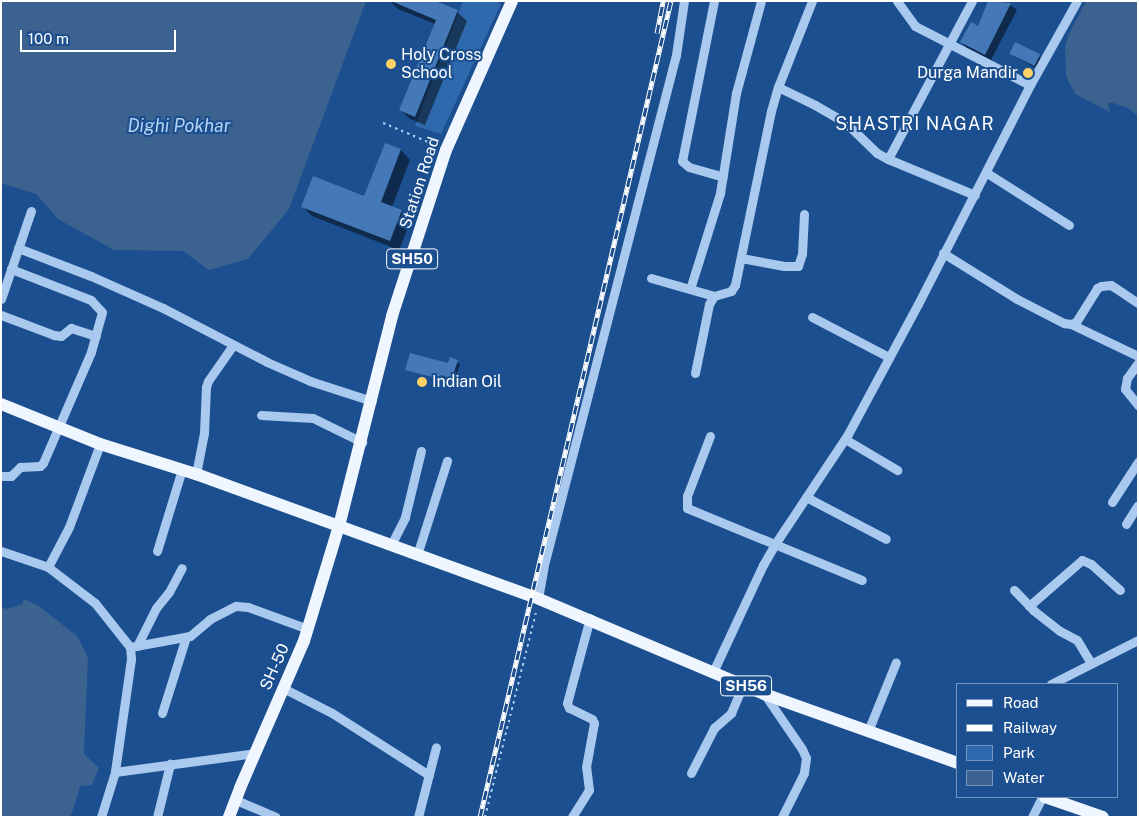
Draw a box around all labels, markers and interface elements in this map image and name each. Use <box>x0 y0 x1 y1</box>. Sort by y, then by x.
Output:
scale bar <box>22 20 179 52</box>
text: 100 m <box>28 30 69 47</box>
place label: Holy Cross School <box>401 45 481 83</box>
marker: Holy Cross School <box>385 58 397 70</box>
place label: Durga Mandir <box>917 63 1018 83</box>
marker: Durga Mandir <box>1022 67 1034 79</box>
district label: SHASTRI NAGAR <box>834 113 996 135</box>
water label: Dighi Pokhar <box>128 115 230 137</box>
street label: Station Road <box>396 135 444 231</box>
road number: SH50 <box>386 246 438 272</box>
place label: Indian Oil <box>432 372 502 392</box>
marker: Indian Oil <box>416 376 428 388</box>
street label: SH-50 <box>256 641 294 693</box>
road number: SH56 <box>720 674 772 698</box>
legend <box>956 683 1119 798</box>
text: Road <box>1003 694 1039 711</box>
text: Railway <box>1003 719 1057 736</box>
text: Park <box>1003 744 1035 761</box>
text: Water <box>1003 769 1045 786</box>

